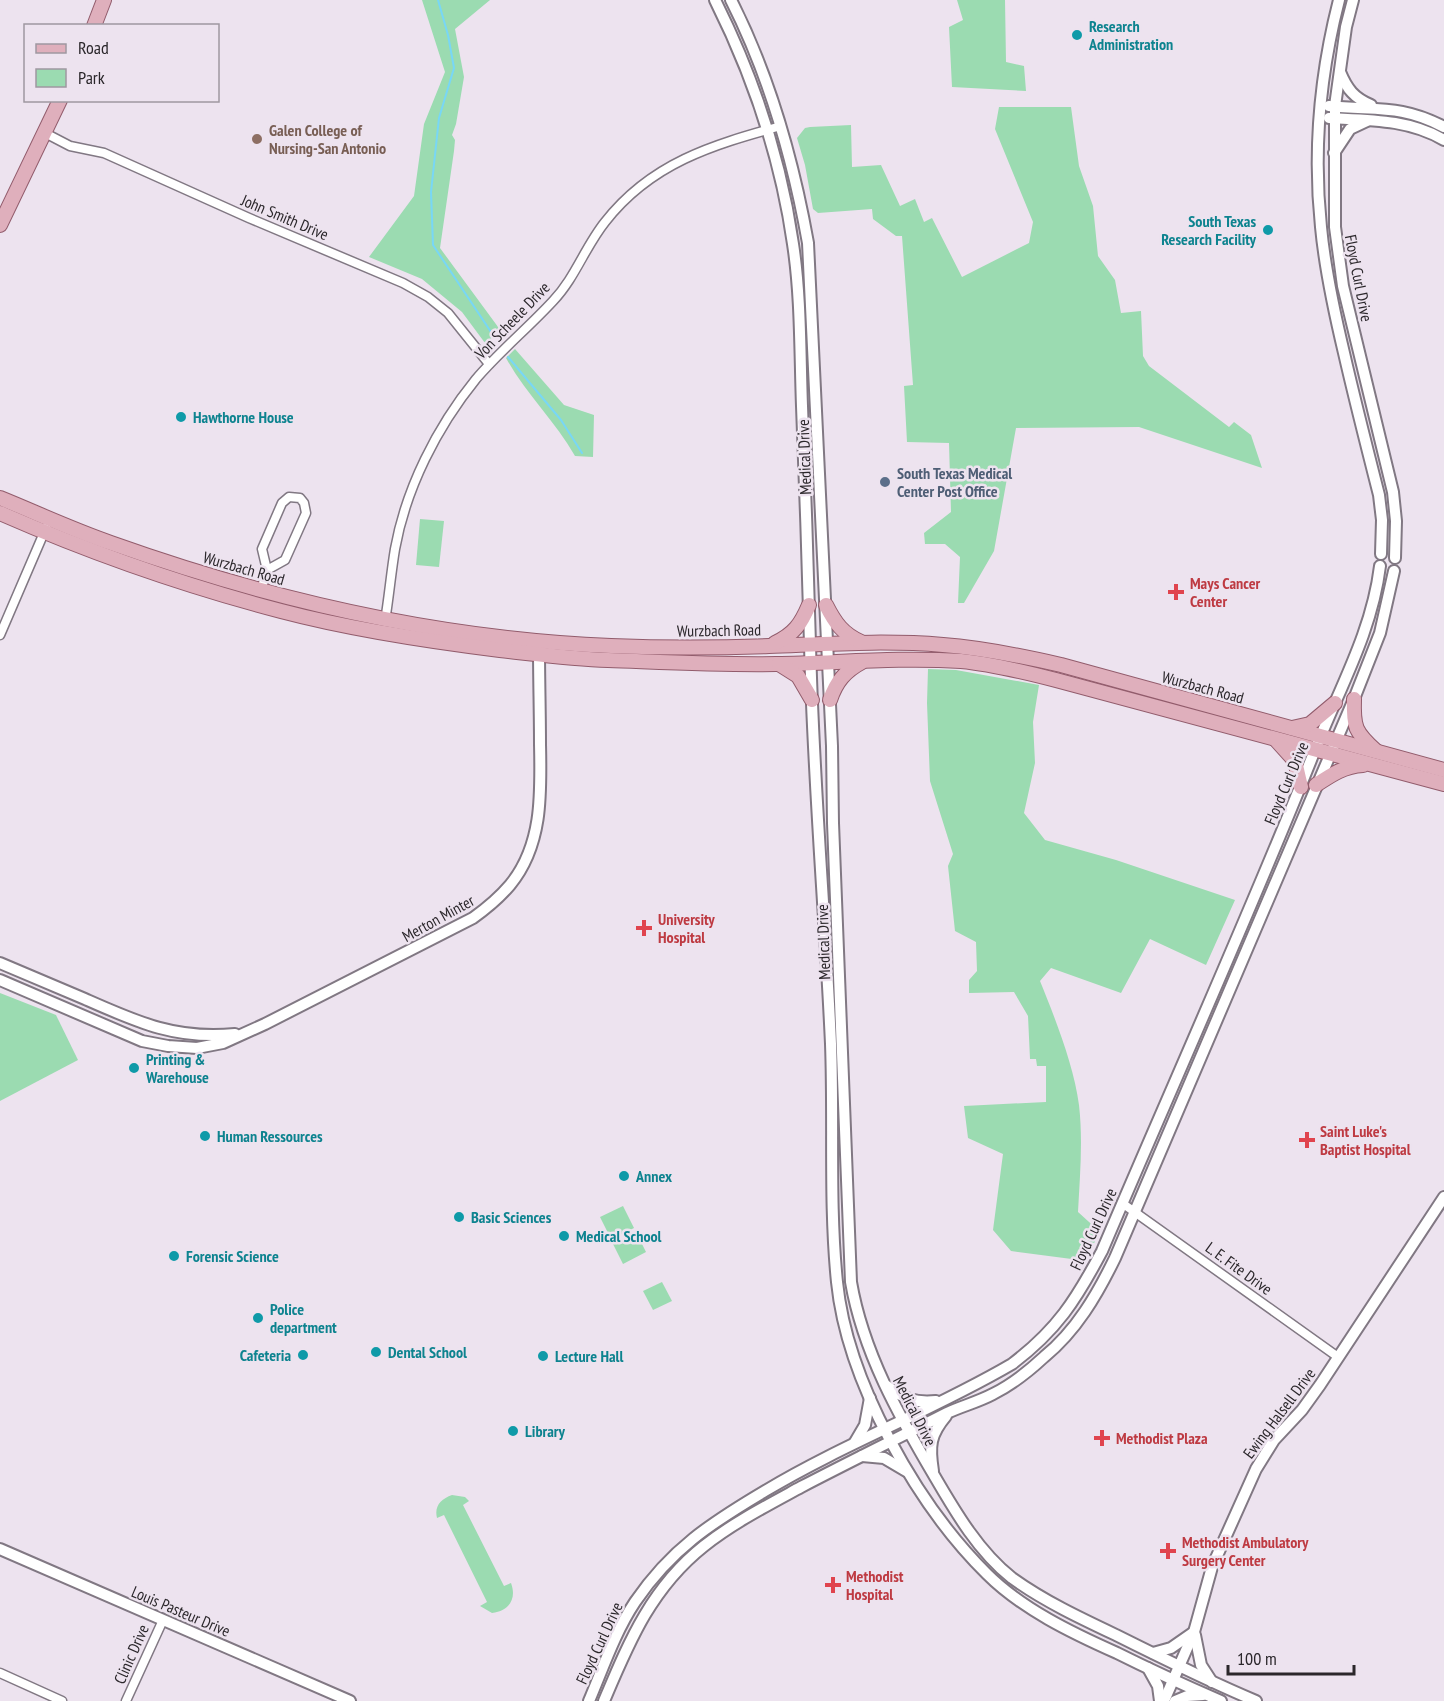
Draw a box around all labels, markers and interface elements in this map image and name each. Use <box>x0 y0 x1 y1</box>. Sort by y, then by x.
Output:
place label: Research Administration <box>1088 16 1173 54</box>
legend <box>24 24 219 102</box>
marker: Research Administration <box>1070 28 1084 42</box>
text: Road <box>78 36 109 59</box>
text: Park <box>78 66 105 89</box>
place label: Galen College of Nursing-San Antonio <box>269 120 386 158</box>
marker: Galen College of Nursing-San Antonio <box>250 132 264 146</box>
street label: John Smith Drive <box>237 189 332 244</box>
place label: South Texas Research Facility <box>1161 211 1257 249</box>
marker: South Texas Research Facility <box>1261 223 1275 237</box>
street label: Floyd Curl Drive <box>1341 233 1377 323</box>
street label: Von Scheele Drive <box>470 277 554 363</box>
place label: Hawthorne House <box>193 407 294 427</box>
marker: Hawthorne House <box>174 410 188 424</box>
street label: Medical Drive <box>793 419 815 495</box>
place label: South Texas Medical Center Post Office <box>897 463 1012 501</box>
marker: South Texas Medical Center Post Office <box>878 475 892 489</box>
street label: Wurzbach Road <box>201 547 287 589</box>
place label: Mays Cancer Center <box>1190 573 1261 611</box>
marker: Mays Cancer Center <box>1167 583 1185 601</box>
street label: Wurzbach Road <box>677 619 761 641</box>
street label: Wurzbach Road <box>1160 666 1246 708</box>
street label: Floyd Curl Drive <box>1260 739 1312 827</box>
street label: Merton Minter <box>399 890 478 946</box>
street label: Medical Drive <box>812 904 834 980</box>
place label: University Hospital <box>658 909 715 947</box>
marker: University Hospital <box>635 919 653 937</box>
place label: Printing & Warehouse <box>145 1049 209 1087</box>
marker: Printing & Warehouse <box>127 1061 141 1075</box>
place label: Saint Luke's Baptist Hospital <box>1320 1121 1411 1159</box>
place label: Human Ressources <box>217 1126 323 1146</box>
marker: Human Ressources <box>198 1129 212 1143</box>
marker: Saint Luke's Baptist Hospital <box>1298 1131 1316 1149</box>
place label: Annex <box>635 1166 672 1186</box>
marker: Annex <box>617 1169 631 1183</box>
street label: Floyd Curl Drive <box>1065 1185 1121 1273</box>
place label: Basic Sciences <box>471 1207 552 1227</box>
marker: Basic Sciences <box>452 1210 466 1224</box>
place label: Medical School <box>576 1226 662 1246</box>
marker: Medical School <box>557 1229 571 1243</box>
street label: L. E. Fite Drive <box>1202 1237 1276 1299</box>
place label: Forensic Science <box>186 1246 279 1266</box>
marker: Forensic Science <box>167 1249 181 1263</box>
place label: Police department <box>270 1299 337 1337</box>
marker: Police department <box>251 1311 265 1325</box>
place label: Dental School <box>388 1342 467 1362</box>
place label: Cafeteria <box>240 1345 291 1365</box>
marker: Dental School <box>369 1345 383 1359</box>
place label: Lecture Hall <box>555 1346 623 1366</box>
marker: Cafeteria <box>296 1348 310 1362</box>
marker: Lecture Hall <box>536 1349 550 1363</box>
street label: Ewing Halsell Drive <box>1239 1364 1319 1462</box>
street label: Medical Drive <box>889 1373 941 1449</box>
place label: Library <box>525 1421 565 1441</box>
marker: Library <box>506 1424 520 1438</box>
place label: Methodist Plaza <box>1116 1428 1208 1448</box>
marker: Methodist Plaza <box>1093 1429 1111 1447</box>
place label: Methodist Ambulatory Surgery Center <box>1182 1532 1309 1570</box>
marker: Methodist Ambulatory Surgery Center <box>1159 1542 1177 1560</box>
place label: Methodist Hospital <box>846 1566 904 1604</box>
marker: Methodist Hospital <box>824 1576 842 1594</box>
street label: Louis Pasteur Drive <box>129 1581 233 1641</box>
street label: Floyd Curl Drive <box>571 1599 627 1687</box>
street label: Clinic Drive <box>109 1621 153 1687</box>
scale bar <box>1228 1638 1354 1676</box>
text: 100 m <box>1237 1647 1277 1670</box>

